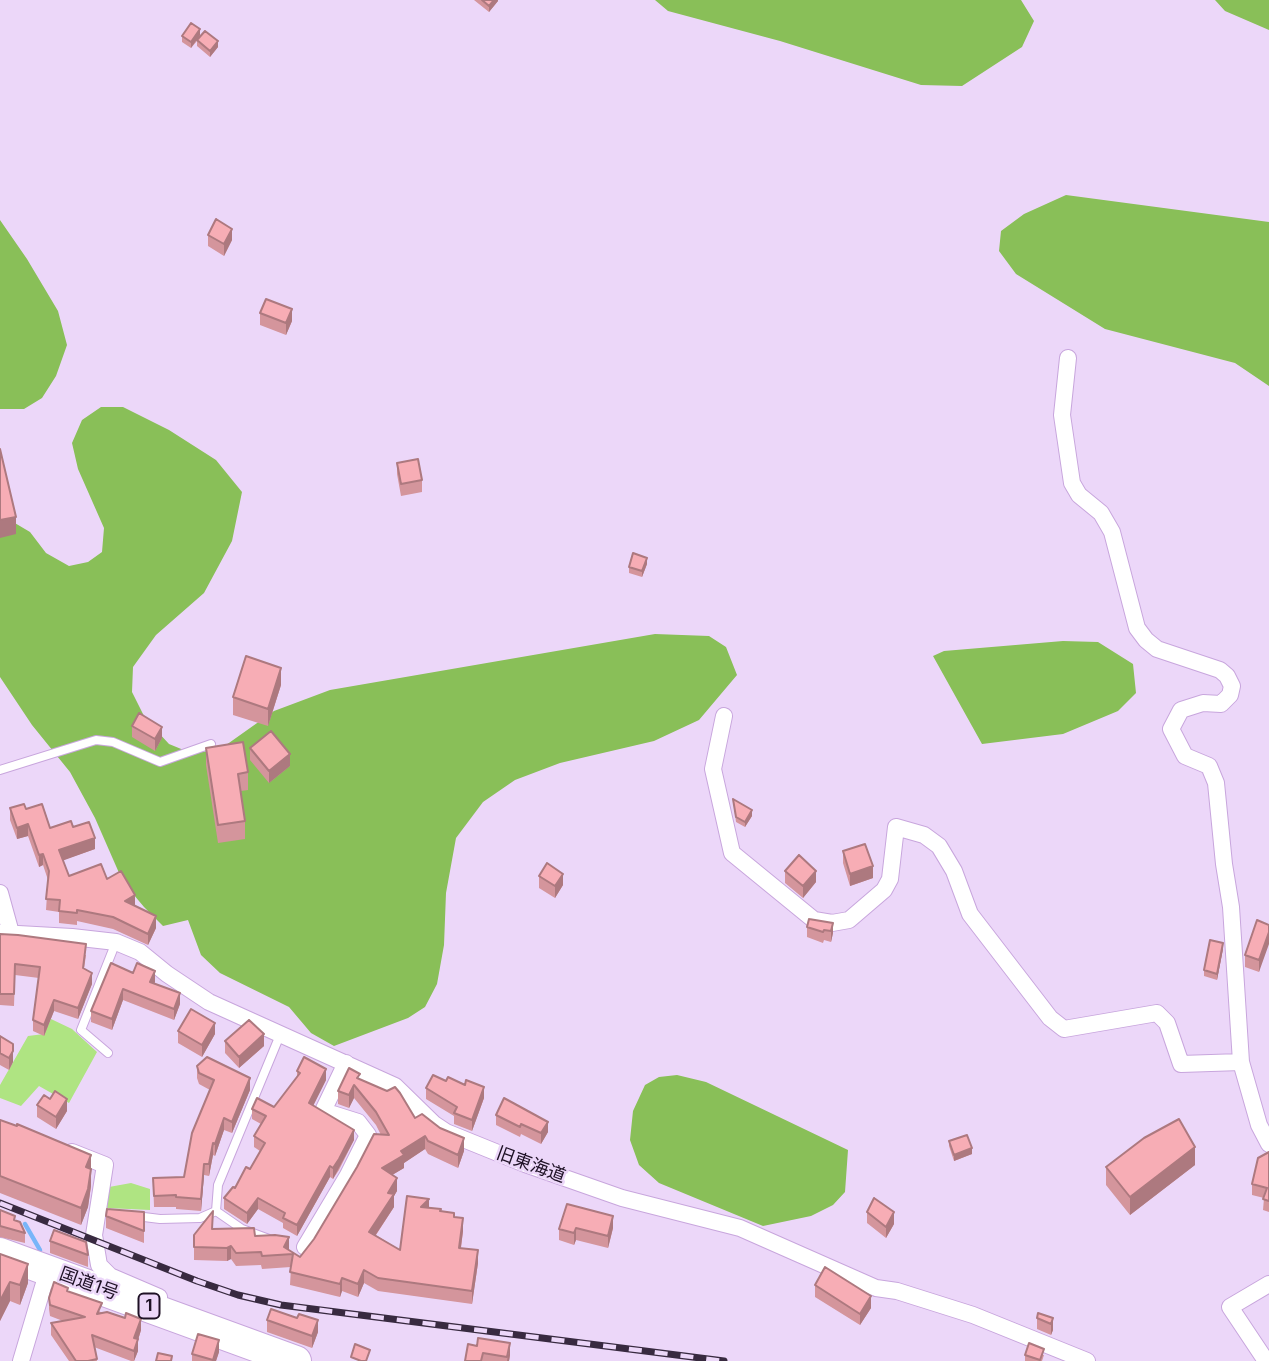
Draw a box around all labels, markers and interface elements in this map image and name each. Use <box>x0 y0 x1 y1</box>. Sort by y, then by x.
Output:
street label: 旧東海道 <box>493 1143 569 1187</box>
street label: 国道1号 <box>56 1263 122 1305</box>
road number: 1 <box>138 1294 160 1318</box>

